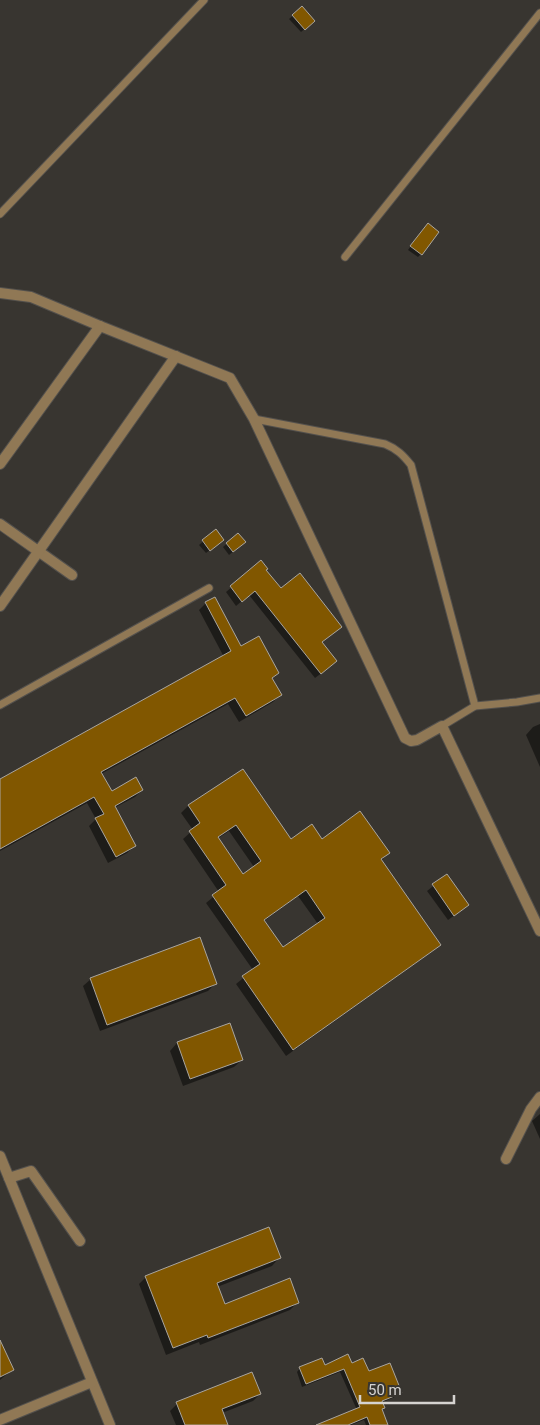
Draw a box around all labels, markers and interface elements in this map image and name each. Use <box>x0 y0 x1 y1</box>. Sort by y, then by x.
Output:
scale bar <box>360 1372 454 1404</box>
text: 50 m <box>368 1381 402 1399</box>

